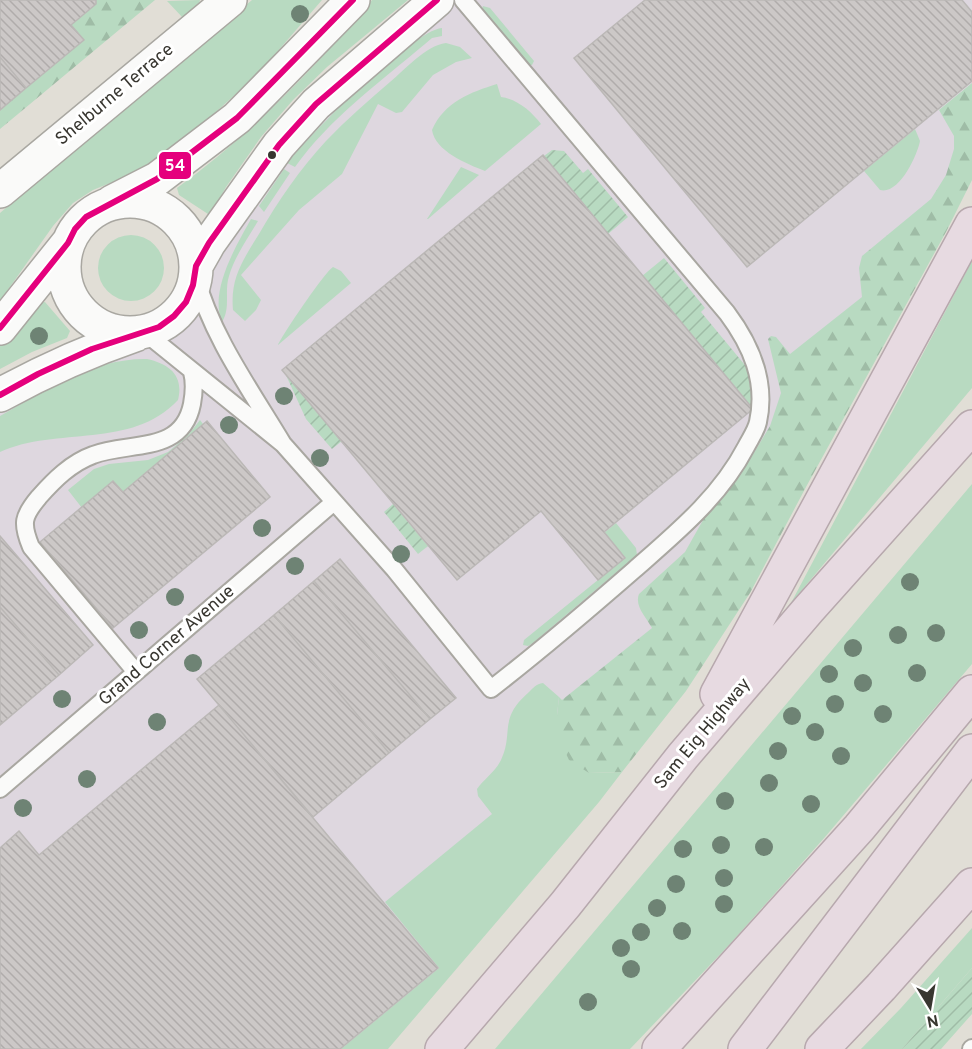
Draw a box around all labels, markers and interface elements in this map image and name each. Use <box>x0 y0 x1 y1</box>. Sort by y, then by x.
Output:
street label: Shelburne Terrace <box>51 39 179 151</box>
unlabelled marker <box>266 149 278 161</box>
line badge: 54 <box>158 151 192 180</box>
text: 54 <box>165 157 185 177</box>
street label: Grand Corner Avenue <box>94 581 240 711</box>
street label: Sam Eig Highway <box>650 674 756 794</box>
north arrow <box>900 977 960 1037</box>
text: N <box>925 1009 940 1031</box>

